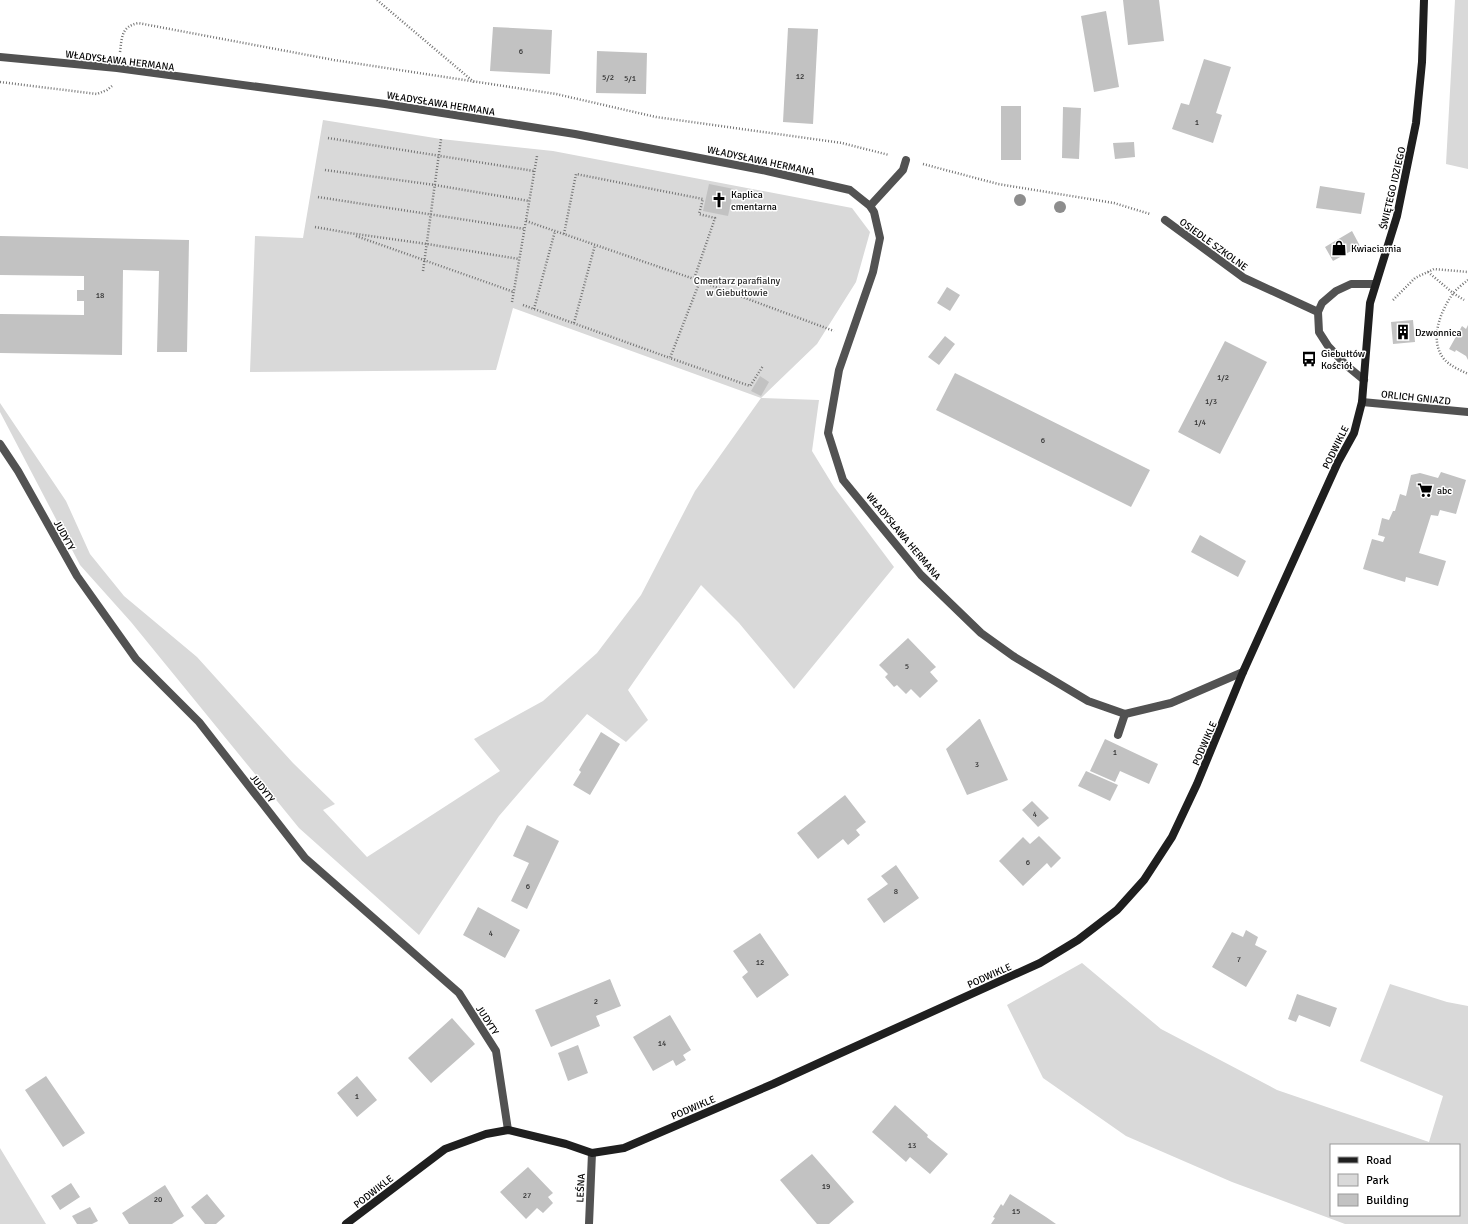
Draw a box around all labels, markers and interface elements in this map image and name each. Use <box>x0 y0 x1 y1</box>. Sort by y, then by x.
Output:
house number: 6 <box>519 46 523 56</box>
street label: WŁADYSŁAWA HERMANA <box>65 48 175 74</box>
house number: 12 <box>796 71 804 81</box>
house number: 5/2 <box>602 72 614 82</box>
house number: 5/1 <box>624 73 636 83</box>
street label: WŁADYSŁAWA HERMANA <box>386 89 496 118</box>
house number: 1 <box>1195 117 1199 127</box>
street label: WŁADYSŁAWA HERMANA <box>706 144 816 178</box>
street label: ŚWIĘTEGO IDZIEGO <box>1377 145 1408 231</box>
place label: Kaplica cmentarna <box>731 189 777 213</box>
church icon: Kaplica cmentarna <box>710 191 728 209</box>
street label: OSIEDLE SZKOLNE <box>1177 216 1250 274</box>
shop icon: Kwiaciarnia <box>1330 239 1348 257</box>
place label: Kwiaciarnia <box>1351 243 1401 255</box>
park label: Cmentarz parafialny w Giebułtowie <box>694 275 780 299</box>
house number: 18 <box>96 290 104 300</box>
building icon: Dzwonnica <box>1394 323 1412 341</box>
place label: Dzwonnica <box>1415 327 1462 339</box>
place label: Giebułtów Kościół <box>1321 348 1366 372</box>
bus stop icon: Giebułtów Kościół <box>1300 350 1318 368</box>
house number: 1/2 <box>1217 372 1229 382</box>
street label: ORLICH GNIAZD <box>1380 388 1451 408</box>
house number: 1/3 <box>1205 396 1217 406</box>
house number: 1/4 <box>1194 417 1207 427</box>
street label: PODWIKLE <box>1320 423 1352 471</box>
house number: 6 <box>1041 435 1045 445</box>
supermarket icon: abc <box>1416 481 1434 499</box>
place label: abc <box>1437 485 1452 497</box>
street label: WŁADYSŁAWA HERMANA <box>863 491 943 583</box>
street label: JUDYTY <box>51 518 77 553</box>
house number: 5 <box>905 661 909 671</box>
street label: PODWIKLE <box>1190 719 1220 767</box>
house number: 1 <box>1113 747 1117 757</box>
house number: 3 <box>975 759 979 769</box>
street label: JUDYTY <box>247 772 277 805</box>
house number: 4 <box>1033 809 1038 819</box>
house number: 6 <box>1026 857 1030 867</box>
house number: 6 <box>526 881 530 891</box>
house number: 8 <box>894 886 898 896</box>
house number: 4 <box>489 928 494 938</box>
house number: 7 <box>1237 954 1241 964</box>
house number: 12 <box>756 957 764 967</box>
street label: PODWIKLE <box>966 961 1014 991</box>
house number: 2 <box>594 996 598 1006</box>
street label: JUDYTY <box>473 1004 501 1037</box>
house number: 14 <box>658 1038 667 1048</box>
house number: 1 <box>355 1091 359 1101</box>
street label: PODWIKLE <box>669 1093 718 1123</box>
house number: 13 <box>908 1140 916 1150</box>
legend <box>1330 1144 1460 1216</box>
text: Road <box>1366 1153 1392 1168</box>
street label: PODWIKLE <box>351 1172 396 1211</box>
street label: LEŚNA <box>573 1173 588 1203</box>
text: Park <box>1366 1173 1389 1188</box>
house number: 19 <box>822 1181 830 1191</box>
house number: 27 <box>523 1190 531 1200</box>
text: Building <box>1366 1193 1409 1208</box>
house number: 20 <box>154 1194 162 1204</box>
house number: 15 <box>1012 1206 1020 1216</box>

